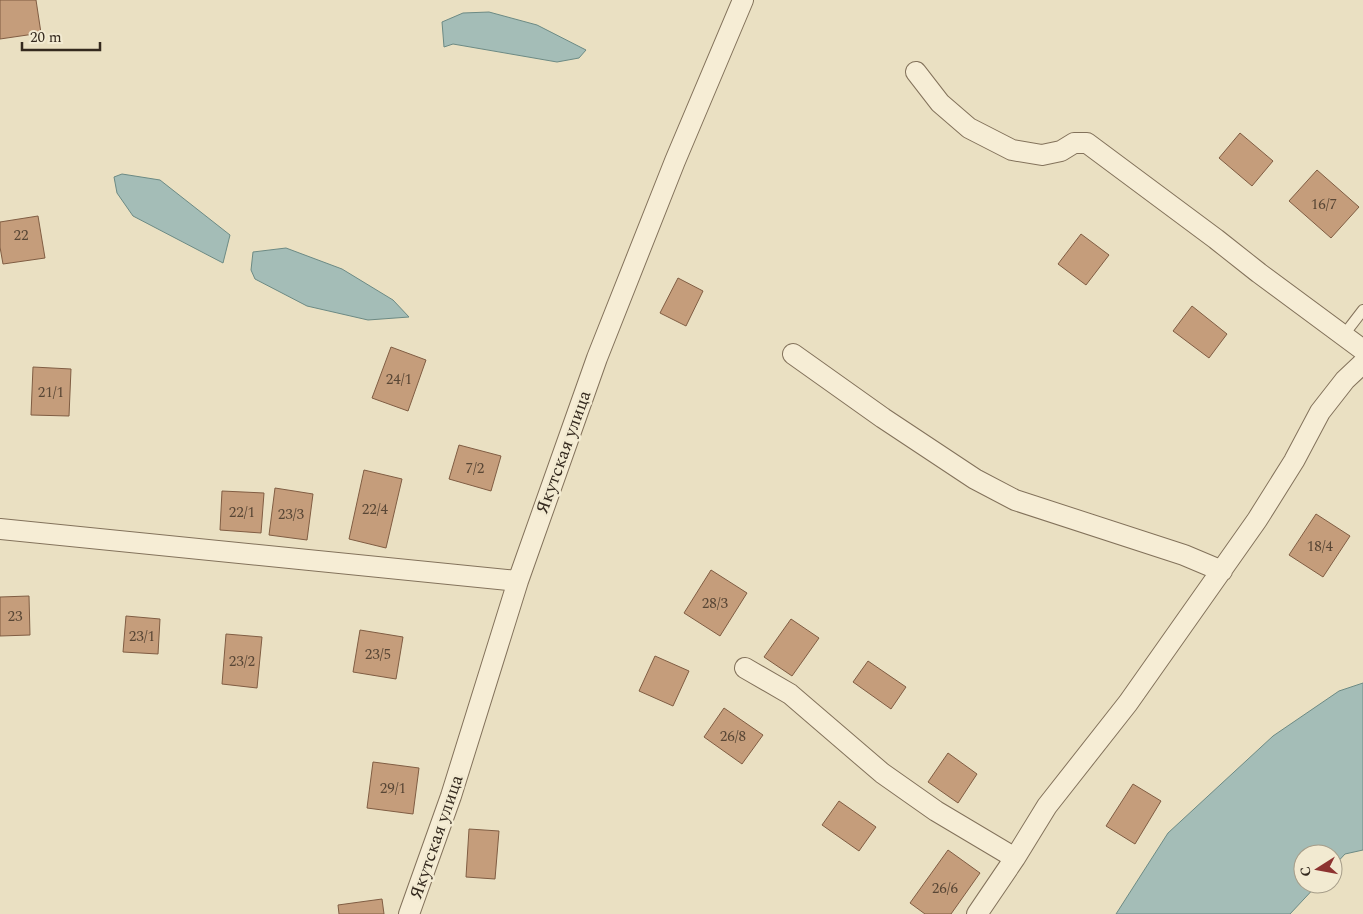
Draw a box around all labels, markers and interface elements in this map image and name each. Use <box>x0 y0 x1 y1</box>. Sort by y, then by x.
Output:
scale bar <box>22 20 100 52</box>
text: 20 m <box>30 26 62 49</box>
house number: 16/7 <box>1311 193 1337 216</box>
house number: 22 <box>13 224 29 247</box>
house number: 24/1 <box>386 368 412 391</box>
house number: 21/1 <box>38 381 64 404</box>
street label: Якутская улица <box>529 386 598 518</box>
house number: 7/2 <box>466 457 484 480</box>
house number: 22/4 <box>362 498 389 521</box>
house number: 22/1 <box>229 501 255 524</box>
house number: 23/3 <box>278 503 305 526</box>
house number: 18/4 <box>1307 535 1334 558</box>
house number: 28/3 <box>702 592 729 615</box>
house number: 23 <box>7 605 23 628</box>
house number: 23/1 <box>129 625 155 648</box>
house number: 23/5 <box>365 643 391 666</box>
house number: 23/2 <box>229 650 255 673</box>
house number: 26/8 <box>720 725 746 748</box>
street label: Якутская улица <box>403 771 470 903</box>
house number: 29/1 <box>380 777 406 800</box>
north arrow <box>1293 844 1343 894</box>
text: С <box>1294 864 1317 878</box>
house number: 26/6 <box>932 877 959 900</box>

